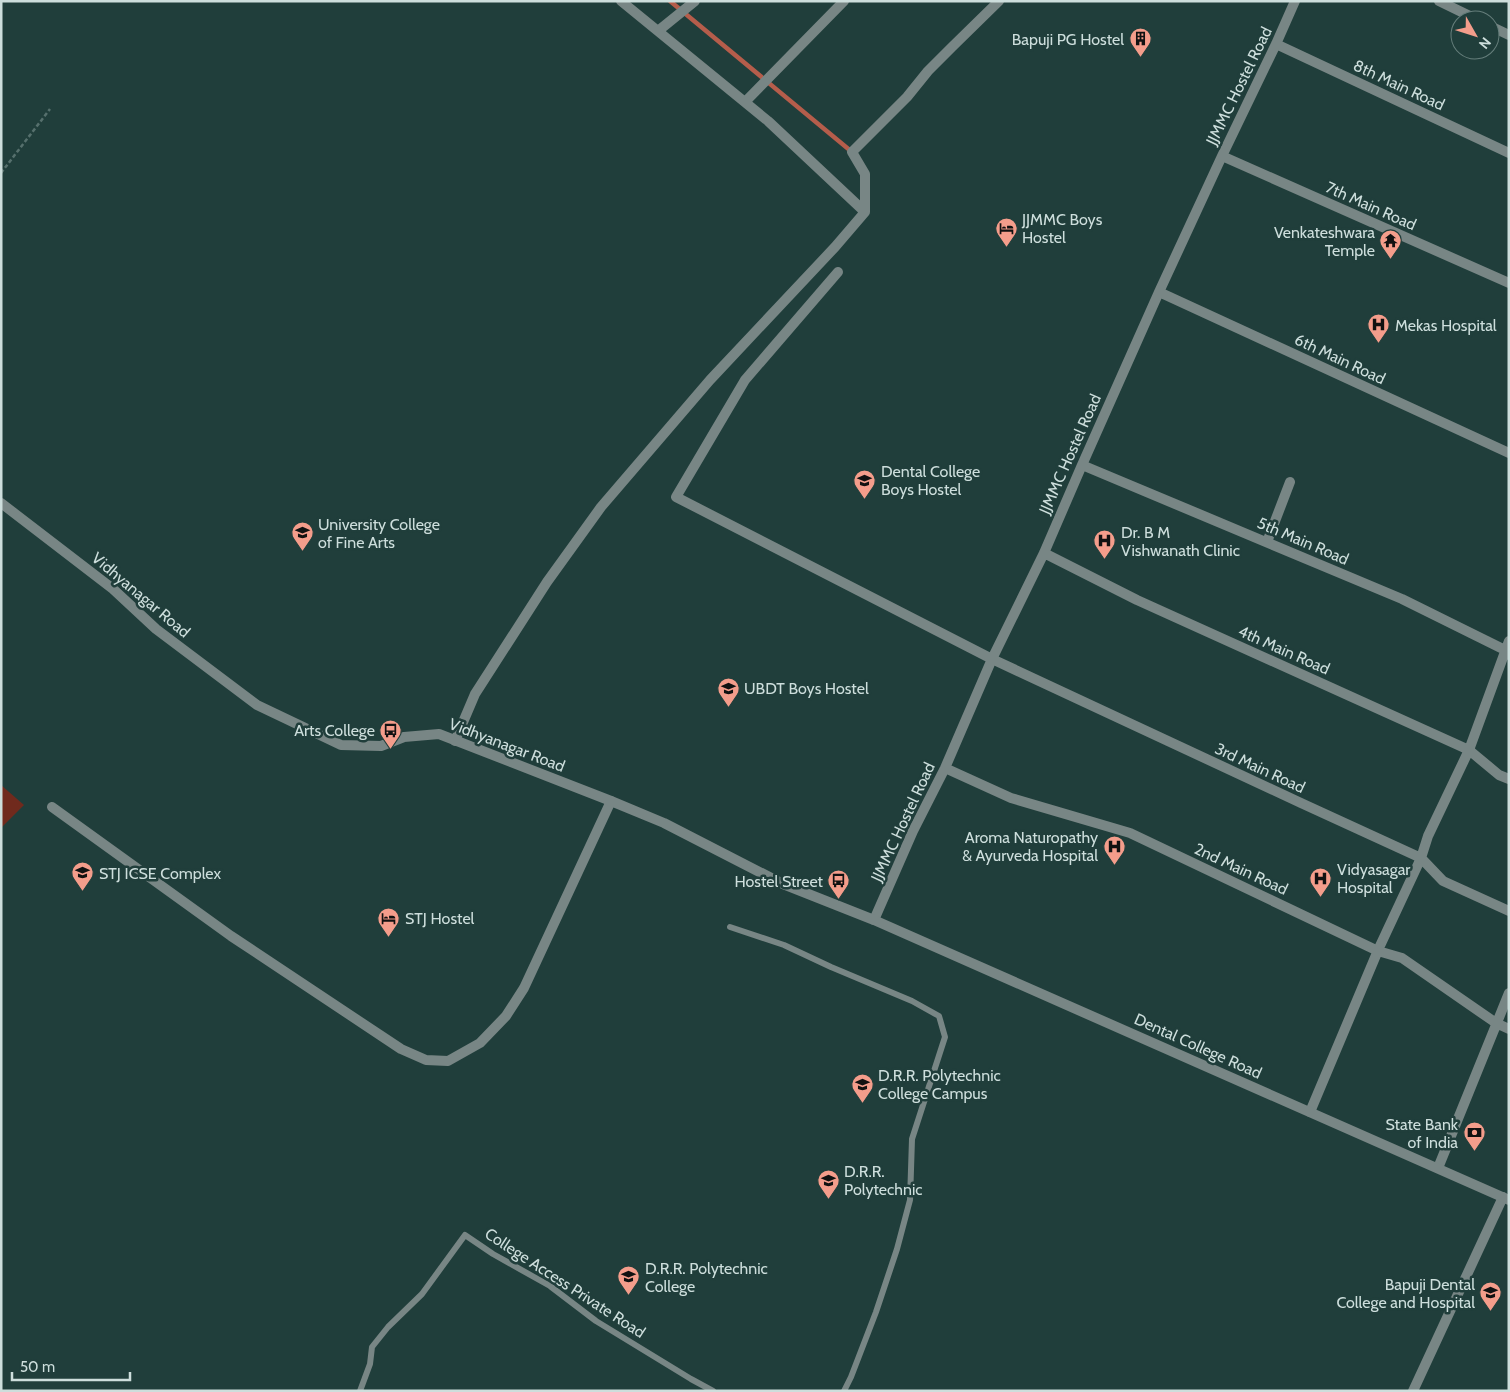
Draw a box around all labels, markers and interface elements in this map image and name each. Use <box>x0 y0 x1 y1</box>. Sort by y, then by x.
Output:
north arrow <box>1450 10 1500 60</box>
street label: JJMMC Hostel Road <box>1202 24 1276 149</box>
building icon: Bapuji PG Hostel <box>1128 27 1152 58</box>
place label: Bapuji PG Hostel <box>1012 30 1124 49</box>
text: N <box>1475 34 1495 53</box>
street label: 8th Main Road <box>1350 56 1448 114</box>
street label: 7th Main Road <box>1323 178 1419 234</box>
place label: JJMMC Boys Hostel <box>1021 210 1103 247</box>
hotel icon: JJMMC Boys Hostel <box>994 216 1018 247</box>
place label: Venkateshwara Temple <box>1274 223 1375 260</box>
temple icon: Venkateshwara Temple <box>1379 229 1403 260</box>
hospital icon: Mekas Hospital <box>1367 313 1391 344</box>
place label: Mekas Hospital <box>1395 316 1497 335</box>
street label: 6th Main Road <box>1292 330 1388 388</box>
street label: JJMMC Hostel Road <box>1035 391 1105 518</box>
place label: Dental College Boys Hostel <box>881 462 980 499</box>
school or university icon: Dental College Boys Hostel <box>853 468 877 499</box>
street label: 5th Main Road <box>1254 513 1352 569</box>
place label: University College of Fine Arts <box>318 515 440 552</box>
school or university icon: University College of Fine Arts <box>290 521 314 552</box>
place label: Dr. B M Vishwanath Clinic <box>1121 523 1240 560</box>
hospital icon: Dr. B M Vishwanath Clinic <box>1093 529 1117 560</box>
street label: Vidhyanagar Road <box>88 548 194 642</box>
street label: 4th Main Road <box>1235 621 1333 679</box>
school or university icon: UBDT Boys Hostel <box>716 676 740 707</box>
place label: UBDT Boys Hostel <box>744 679 869 698</box>
street label: Vidhyanagar Road <box>446 714 568 776</box>
bus stop icon: Arts College <box>379 718 403 749</box>
place label: Arts College <box>294 721 375 740</box>
street label: 3rd Main Road <box>1212 739 1308 797</box>
street label: JJMMC Hostel Road <box>867 759 939 886</box>
place label: Aroma Naturopathy & Ayurveda Hospital <box>962 828 1098 865</box>
hospital icon: Aroma Naturopathy & Ayurveda Hospital <box>1102 834 1126 865</box>
street label: 2nd Main Road <box>1191 839 1291 899</box>
place label: Vidyasagar Hospital <box>1337 860 1411 897</box>
school or university icon: STJ ICSE Complex <box>71 861 95 892</box>
place label: STJ ICSE Complex <box>99 864 221 883</box>
hospital icon: Vidyasagar Hospital <box>1309 866 1333 897</box>
bus stop icon: Hostel Street <box>827 869 851 900</box>
place label: Hostel Street <box>734 872 824 891</box>
hotel icon: STJ Hostel <box>377 906 401 937</box>
place label: STJ Hostel <box>405 909 475 928</box>
street label: Dental College Road <box>1131 1009 1265 1083</box>
place label: D.R.R. Polytechnic College Campus <box>878 1066 1001 1103</box>
school or university icon: D.R.R. Polytechnic College Campus <box>850 1072 874 1103</box>
place label: State Bank of India <box>1386 1115 1459 1152</box>
bank icon: State Bank of India <box>1462 1121 1486 1152</box>
place label: D.R.R. Polytechnic <box>844 1162 923 1199</box>
school or university icon: D.R.R. Polytechnic <box>816 1168 840 1199</box>
street label: College Access Private Road <box>481 1224 649 1342</box>
place label: D.R.R. Polytechnic College <box>645 1259 768 1296</box>
school or university icon: D.R.R. Polytechnic College <box>617 1265 641 1296</box>
place label: Bapuji Dental College and Hospital <box>1336 1275 1475 1312</box>
school or university icon: Bapuji Dental College and Hospital <box>1479 1281 1503 1312</box>
scale bar <box>12 1350 130 1382</box>
text: 50 m <box>20 1358 55 1376</box>

